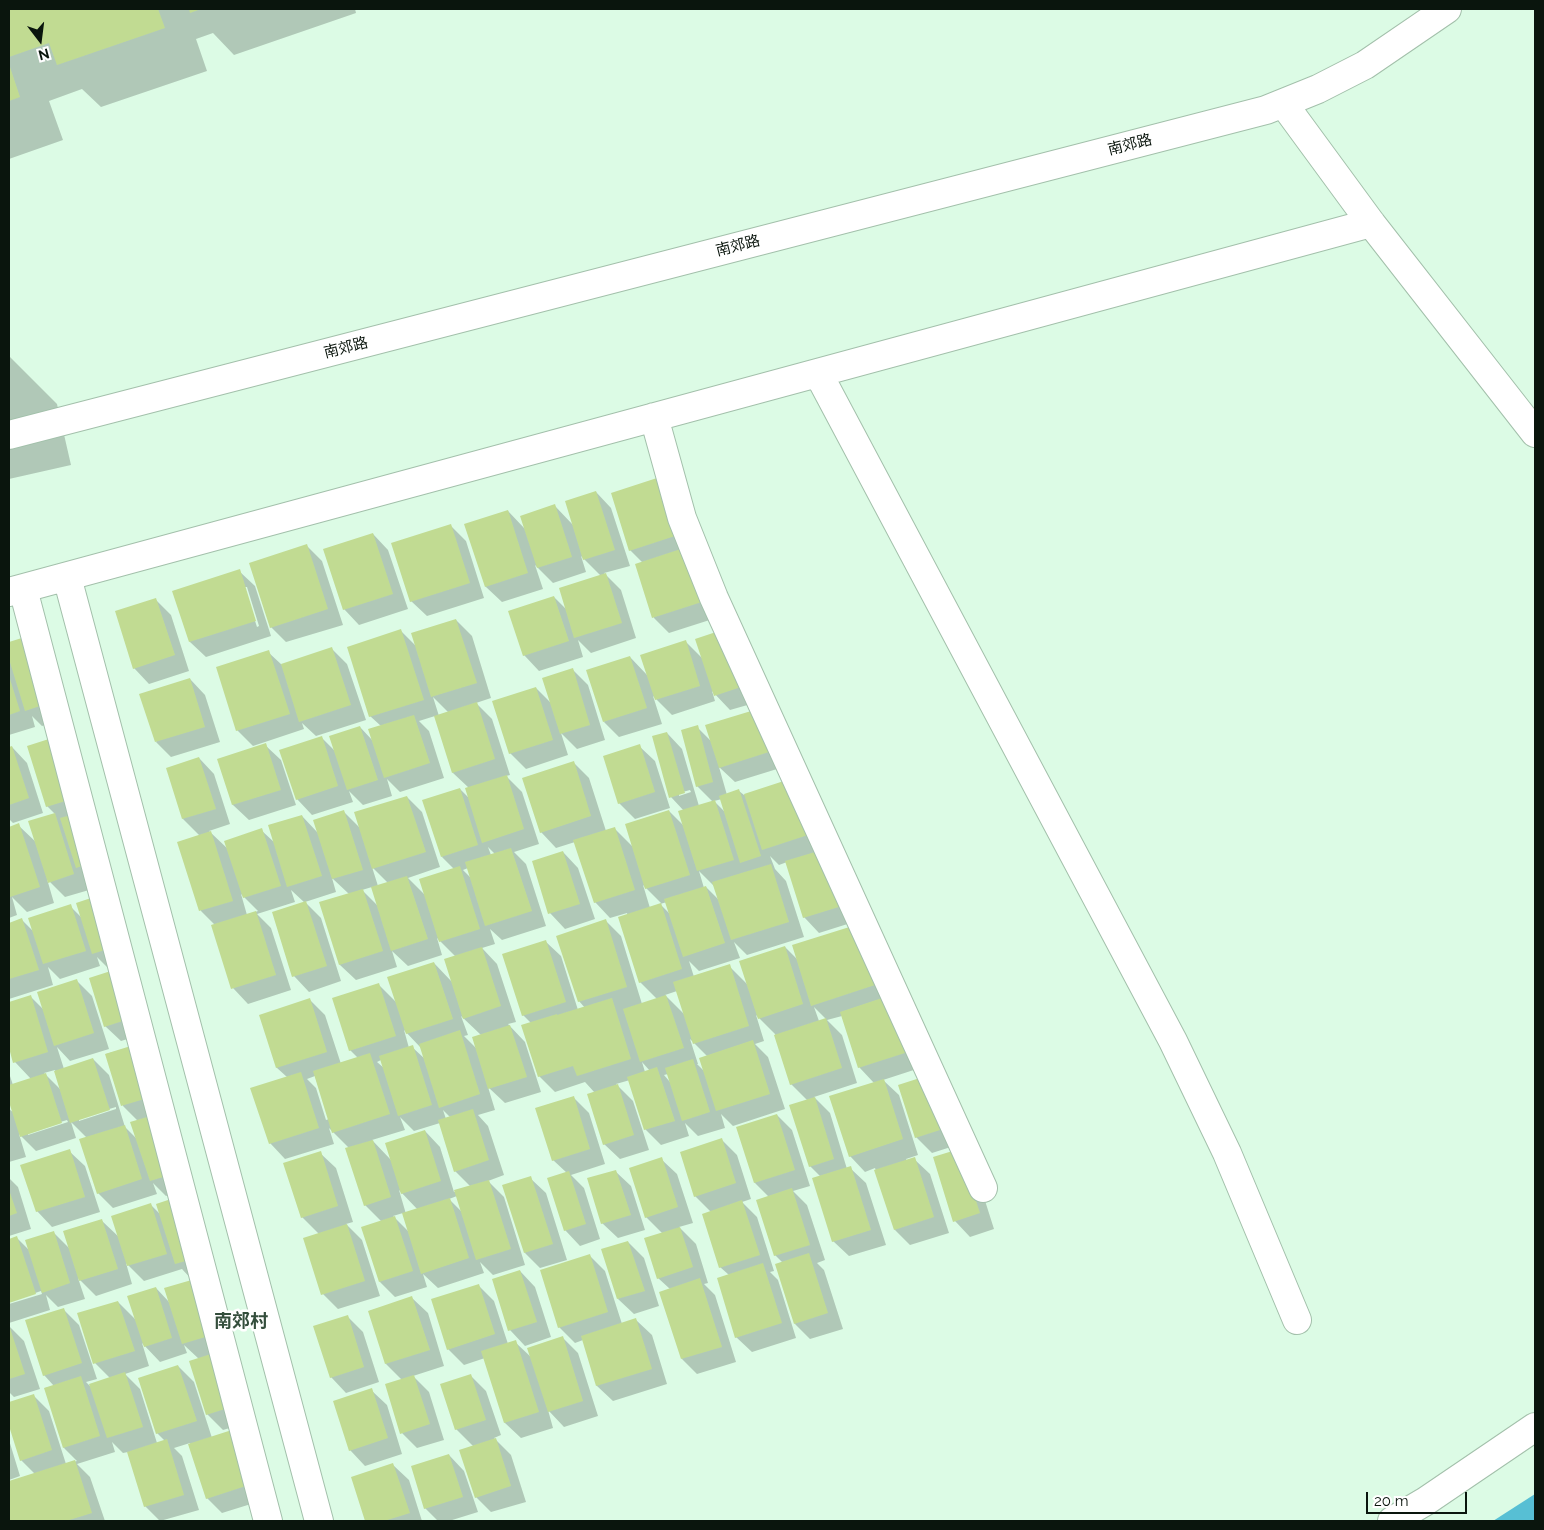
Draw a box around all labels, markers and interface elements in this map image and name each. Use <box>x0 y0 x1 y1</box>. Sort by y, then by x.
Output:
north arrow <box>15 15 65 65</box>
text: N <box>37 45 51 64</box>
street label: 南郊路 <box>1106 131 1154 159</box>
street label: 南郊路 <box>714 232 762 260</box>
street label: 南郊路 <box>322 334 370 362</box>
district label: 南郊村 <box>214 1311 268 1333</box>
scale bar <box>1369 1482 1470 1514</box>
text: 20 m <box>1374 1492 1409 1510</box>

